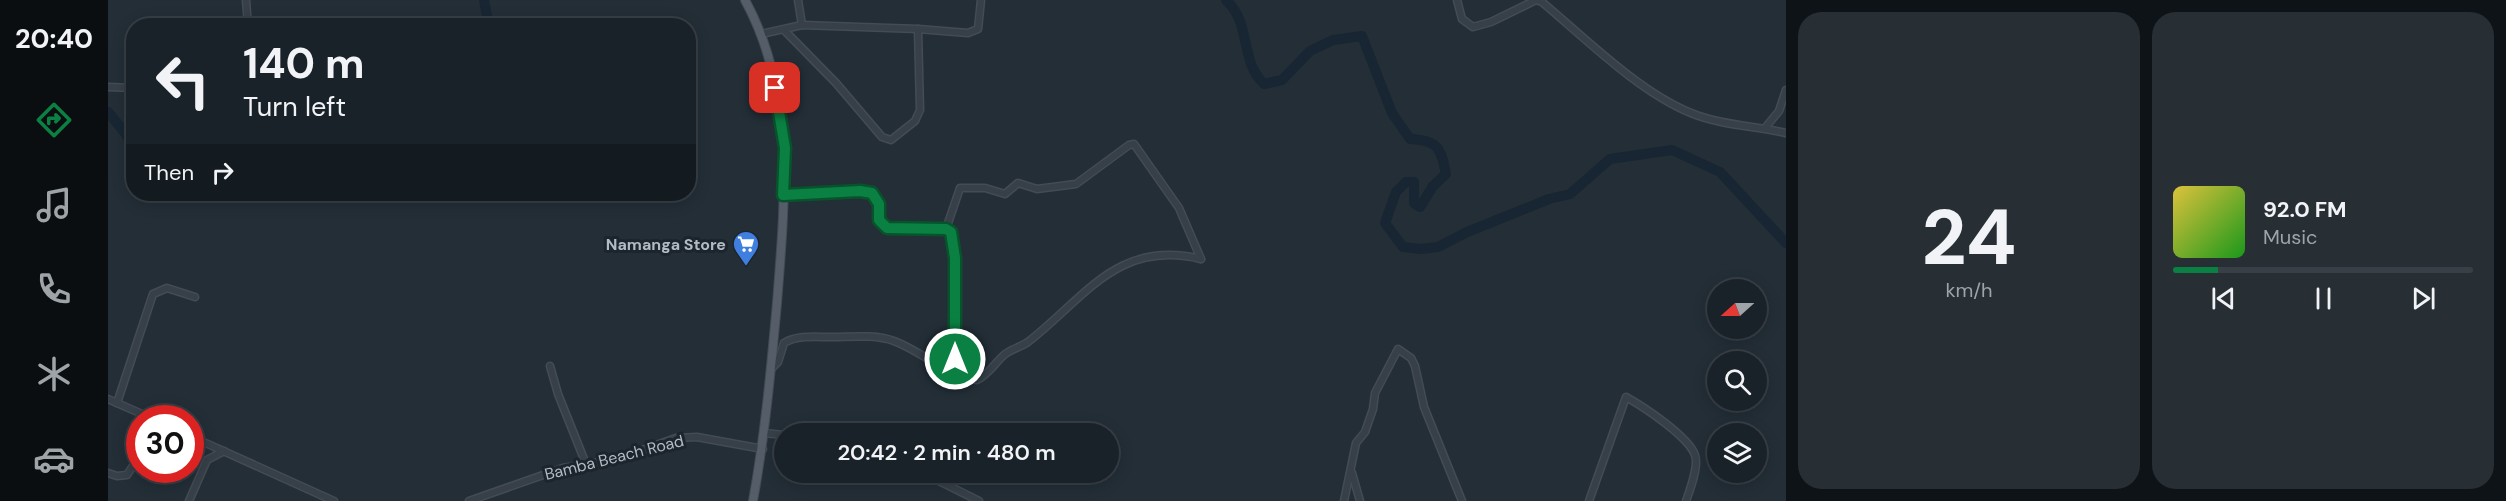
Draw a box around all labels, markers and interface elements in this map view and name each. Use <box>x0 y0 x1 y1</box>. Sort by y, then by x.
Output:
text: 20:40 <box>15 21 93 56</box>
text: 140 m <box>243 36 365 91</box>
icon: left <box>144 42 222 120</box>
pin <box>749 62 800 113</box>
icon: arrive <box>758 71 791 104</box>
text: Turn left <box>243 89 346 124</box>
icon: directions <box>33 99 75 141</box>
icon: right <box>206 156 239 189</box>
text: Then <box>144 158 194 187</box>
icon: music <box>33 184 75 226</box>
text: 24 <box>1921 187 2017 288</box>
text: 92.0 FM <box>2263 195 2347 224</box>
text: Music <box>2263 224 2318 250</box>
supermarket icon: Namanga Store <box>731 229 761 267</box>
place label: Namanga Store <box>606 234 726 255</box>
icon: phone <box>33 268 75 310</box>
text: km/h <box>1945 277 1993 303</box>
north arrow <box>1707 279 1767 339</box>
map controls <box>1707 279 1767 483</box>
icon: previous <box>2207 282 2240 315</box>
icon: pause <box>2307 282 2340 315</box>
icon: next <box>2407 282 2440 315</box>
position arrow <box>923 327 987 391</box>
button: search <box>1707 351 1767 411</box>
icon: climate <box>33 353 75 395</box>
speed limit sign: 30 <box>126 405 204 483</box>
button: layers <box>1707 423 1767 483</box>
street label: Bamba Beach Road <box>542 430 686 485</box>
icon: car <box>33 438 75 480</box>
text: 20:42 · 2 min · 480 m <box>837 438 1056 467</box>

